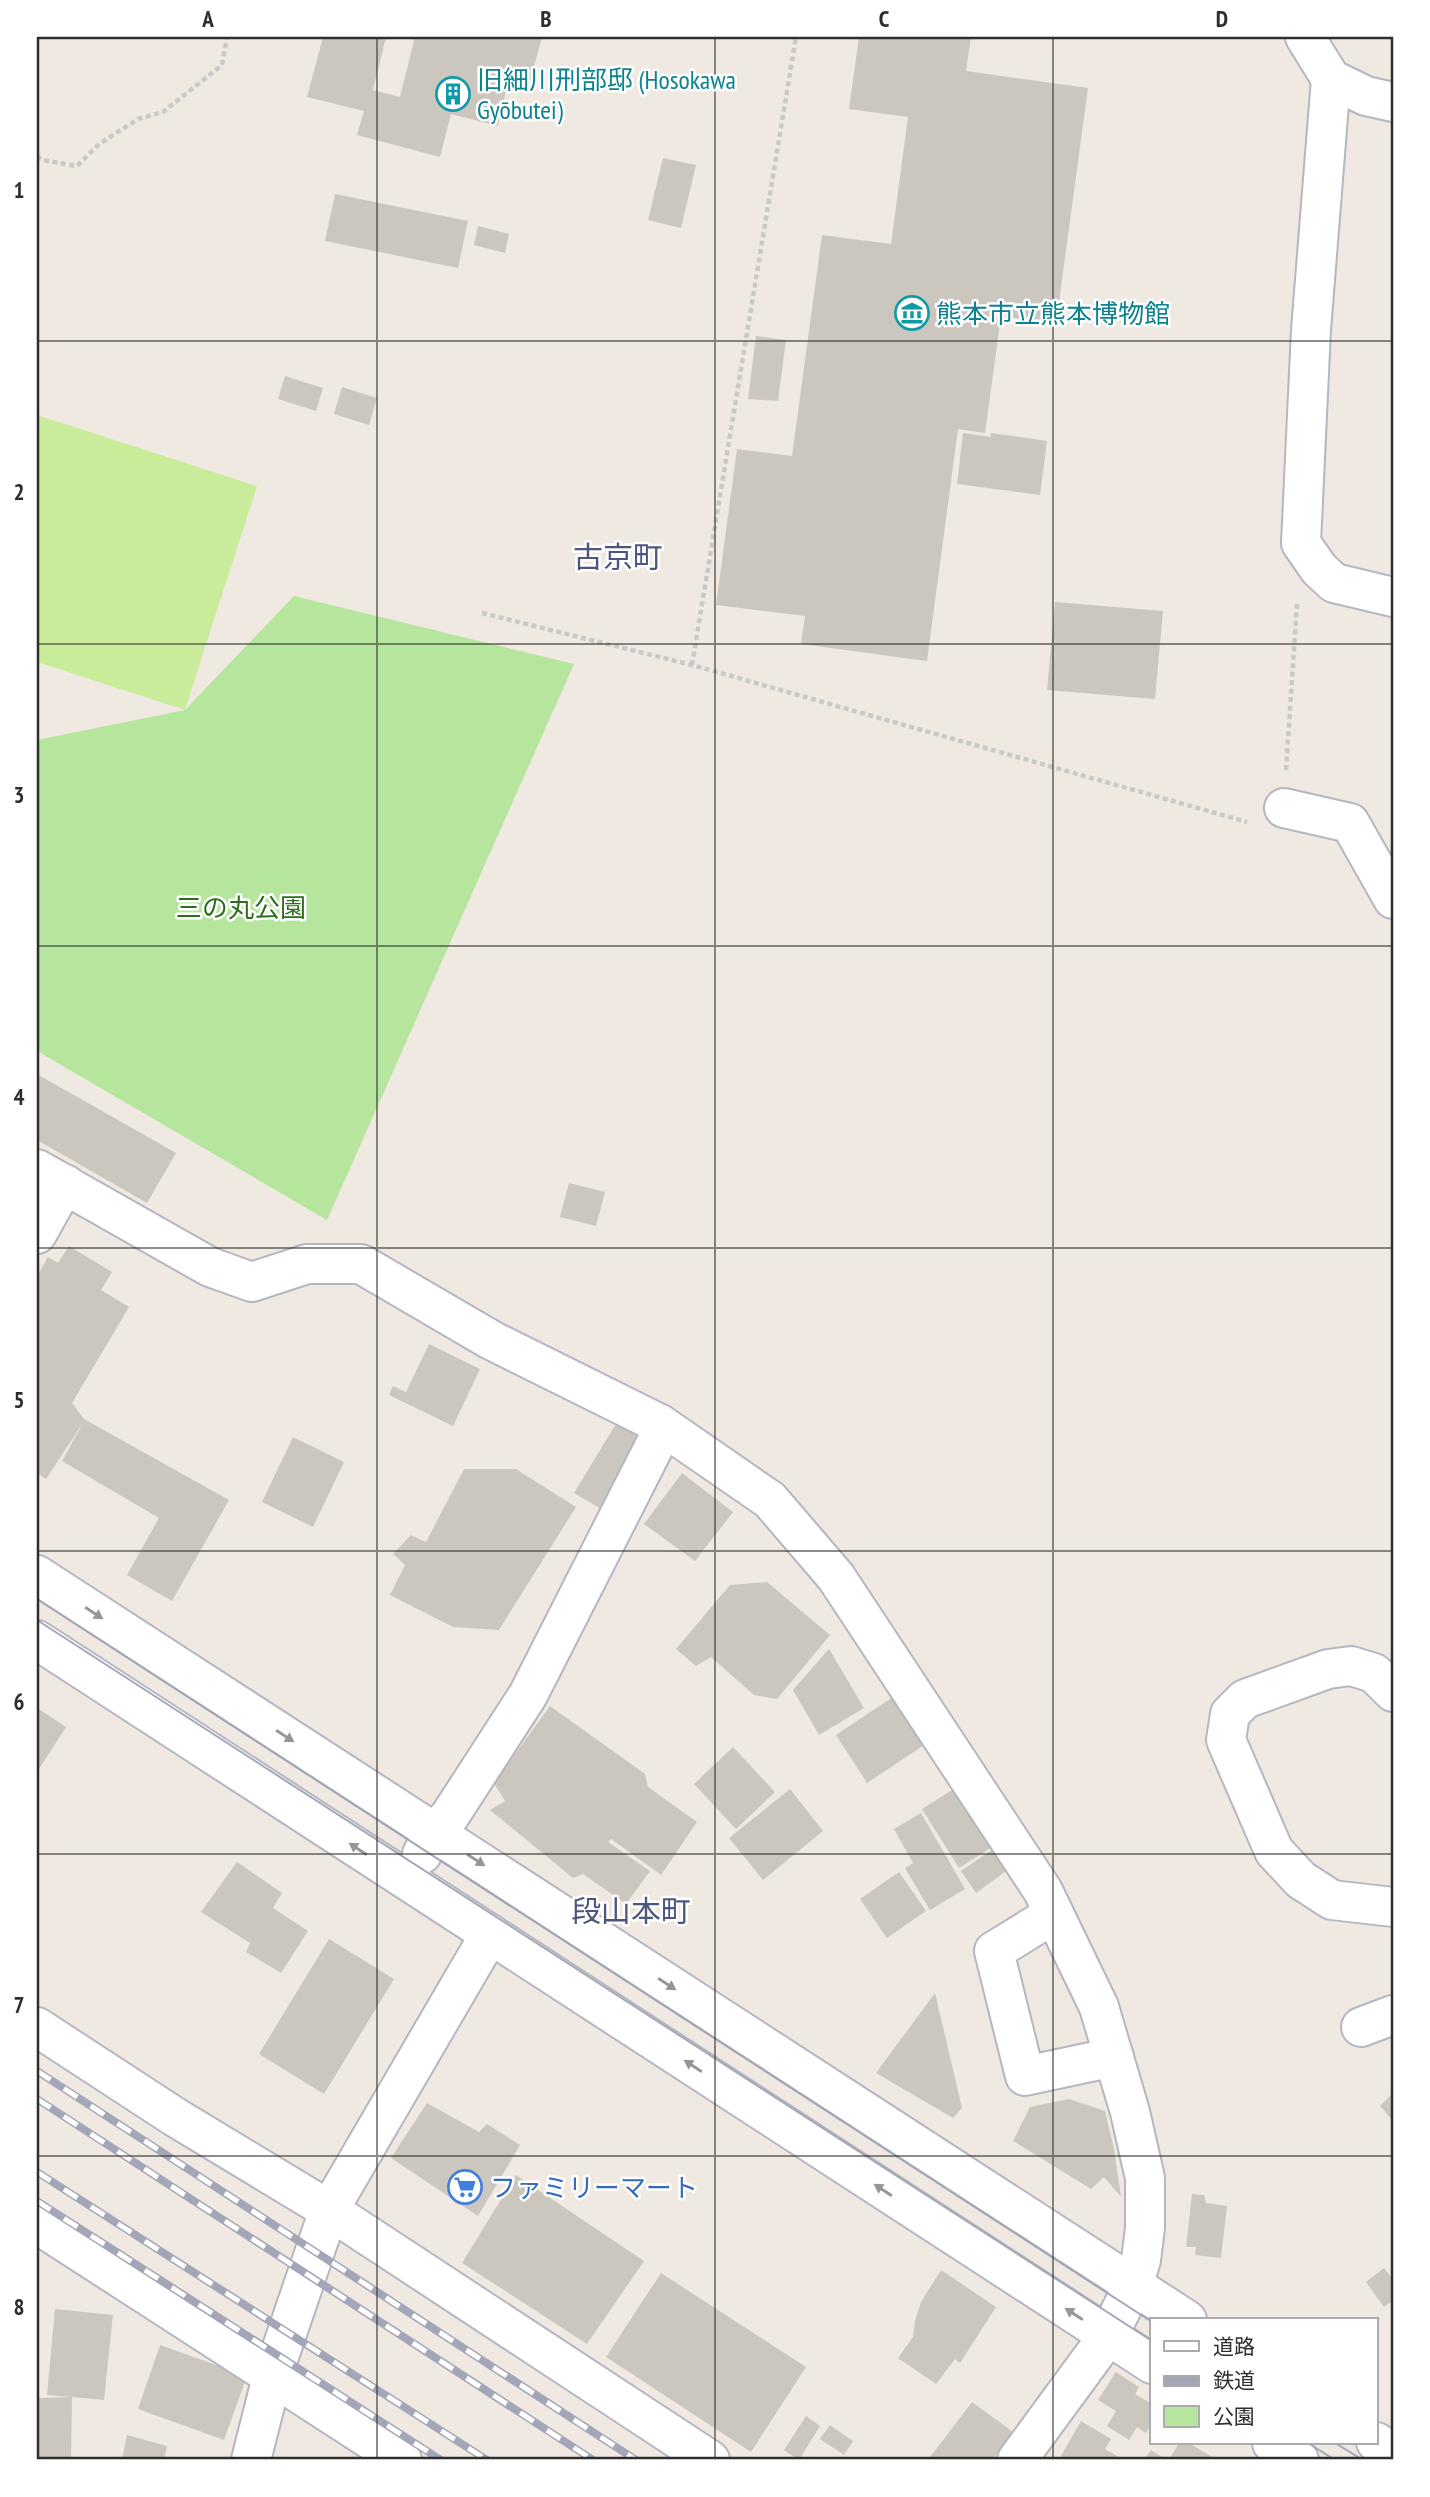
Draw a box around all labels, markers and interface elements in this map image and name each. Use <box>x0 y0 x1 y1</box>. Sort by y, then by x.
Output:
text: A <box>201 4 214 33</box>
text: B <box>540 4 552 33</box>
text: C <box>879 4 890 33</box>
text: D <box>1216 4 1228 33</box>
place label: 旧細川刑部邸 (Hosokawa Gyōbutei) <box>477 63 736 126</box>
building icon: 旧細川刑部邸 (Hosokawa Gyōbutei) <box>434 75 472 113</box>
text: 1 <box>14 175 25 204</box>
museum icon: 熊本市立熊本博物館 <box>893 294 931 332</box>
place label: 熊本市立熊本博物館 <box>936 297 1170 330</box>
text: 2 <box>14 477 25 506</box>
district label: 古京町 <box>573 537 663 576</box>
text: 3 <box>14 780 25 809</box>
park label: 三の丸公園 <box>176 891 306 924</box>
text: 4 <box>14 1082 25 1111</box>
text: 5 <box>14 1385 25 1414</box>
one-way arrow <box>84 1606 104 1619</box>
text: 6 <box>14 1687 25 1716</box>
one-way arrow <box>275 1730 295 1743</box>
one-way arrow <box>348 1842 368 1855</box>
one-way arrow <box>466 1854 485 1867</box>
district label: 段山本町 <box>571 1891 691 1930</box>
one-way arrow <box>657 1977 676 1990</box>
text: 7 <box>14 1990 25 2019</box>
one-way arrow <box>683 2059 702 2072</box>
supermarket icon: ファミリーマート <box>446 2168 484 2206</box>
place label: ファミリーマート <box>490 2171 698 2204</box>
one-way arrow <box>874 2183 893 2196</box>
text: 8 <box>14 2292 25 2321</box>
one-way arrow <box>1065 2307 1083 2321</box>
legend <box>1150 2318 1378 2444</box>
text: 道路 <box>1213 2333 1255 2360</box>
text: 鉄道 <box>1213 2367 1255 2394</box>
text: 公園 <box>1213 2403 1255 2430</box>

